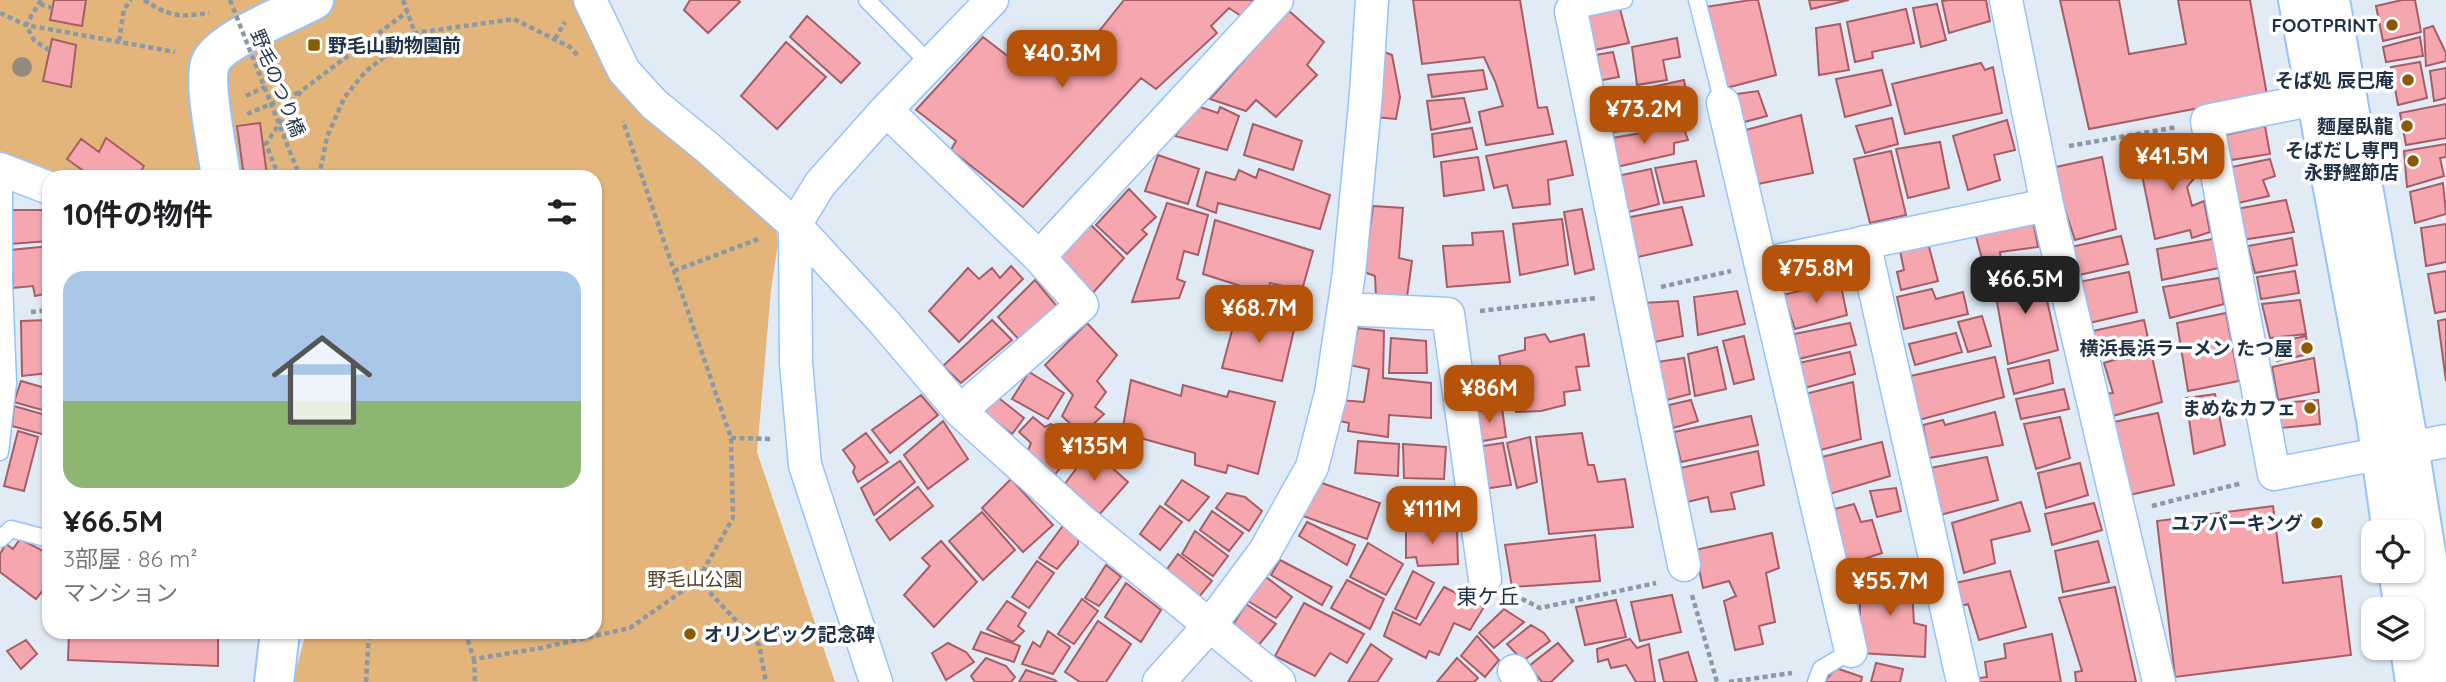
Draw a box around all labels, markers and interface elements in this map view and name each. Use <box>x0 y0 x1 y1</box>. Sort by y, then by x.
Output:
place label: FOOTPRINT <box>2272 13 2378 37</box>
marker: FOOTPRINT <box>2384 17 2400 33</box>
street label: 野毛のつり橋 <box>246 26 310 140</box>
pin: ¥40.3M <box>1005 31 1119 90</box>
place label: 野毛山動物園前 <box>328 33 461 57</box>
marker: 野毛山動物園前 <box>306 37 322 53</box>
text: ¥40.3M <box>1023 38 1101 67</box>
place label: そば処 辰巳庵 <box>2275 68 2394 92</box>
marker: そば処 辰巳庵 <box>2400 72 2416 88</box>
pin: ¥73.2M <box>1587 86 1701 146</box>
text: ¥73.2M <box>1606 94 1682 123</box>
place label: 麵屋臥龍 <box>2317 114 2393 138</box>
marker: 麵屋臥龍 <box>2399 118 2415 134</box>
pin: ¥41.5M <box>2115 134 2229 193</box>
place label: そばだし専門 永野鰹節店 <box>2285 138 2399 184</box>
text: ¥41.5M <box>2135 141 2209 170</box>
marker: そばだし専門 永野鰹節店 <box>2405 153 2421 169</box>
icon: filters <box>543 193 581 231</box>
text: 10件の物件 <box>63 195 213 233</box>
pin: ¥75.8M <box>1759 246 1873 305</box>
text: ¥75.8M <box>1778 253 1854 282</box>
pin: ¥66.5M <box>1968 256 2082 316</box>
text: ¥66.5M <box>1987 264 2063 293</box>
pin: ¥68.7M <box>1202 286 1316 345</box>
text: ¥68.7M <box>1221 293 1297 322</box>
icon: home <box>259 317 385 443</box>
place label: 横浜長浜ラーメン たつ屋 <box>2079 336 2293 360</box>
marker: 横浜長浜ラーメン たつ屋 <box>2299 340 2315 356</box>
pin: ¥86M <box>1448 366 1530 425</box>
text: ¥86M <box>1460 373 1518 402</box>
place label: まめなカフェ <box>2182 396 2296 420</box>
marker: まめなカフェ <box>2302 400 2318 416</box>
pin: ¥135M <box>1045 424 1143 483</box>
text: ¥135M <box>1060 431 1128 460</box>
pin: ¥111M <box>1383 486 1481 546</box>
text: ¥111M <box>1402 494 1462 523</box>
text: ¥66.5M <box>63 502 163 540</box>
place label: ユアパーキング <box>2171 511 2303 535</box>
marker: ユアパーキング <box>2309 515 2325 531</box>
map controls <box>2361 520 2424 660</box>
button: locate <box>2361 520 2424 583</box>
text: 3部屋 · 86 m² <box>63 544 197 573</box>
pin: ¥55.7M <box>1833 558 1947 618</box>
text: ¥55.7M <box>1852 566 1928 595</box>
park label: 野毛山公園 <box>647 567 743 591</box>
text: マンション <box>63 578 178 607</box>
district label: 東ケ丘 <box>1457 583 1520 609</box>
button: layers <box>2361 597 2424 660</box>
place label: オリンピック記念碑 <box>704 622 875 646</box>
marker: オリンピック記念碑 <box>682 626 698 642</box>

